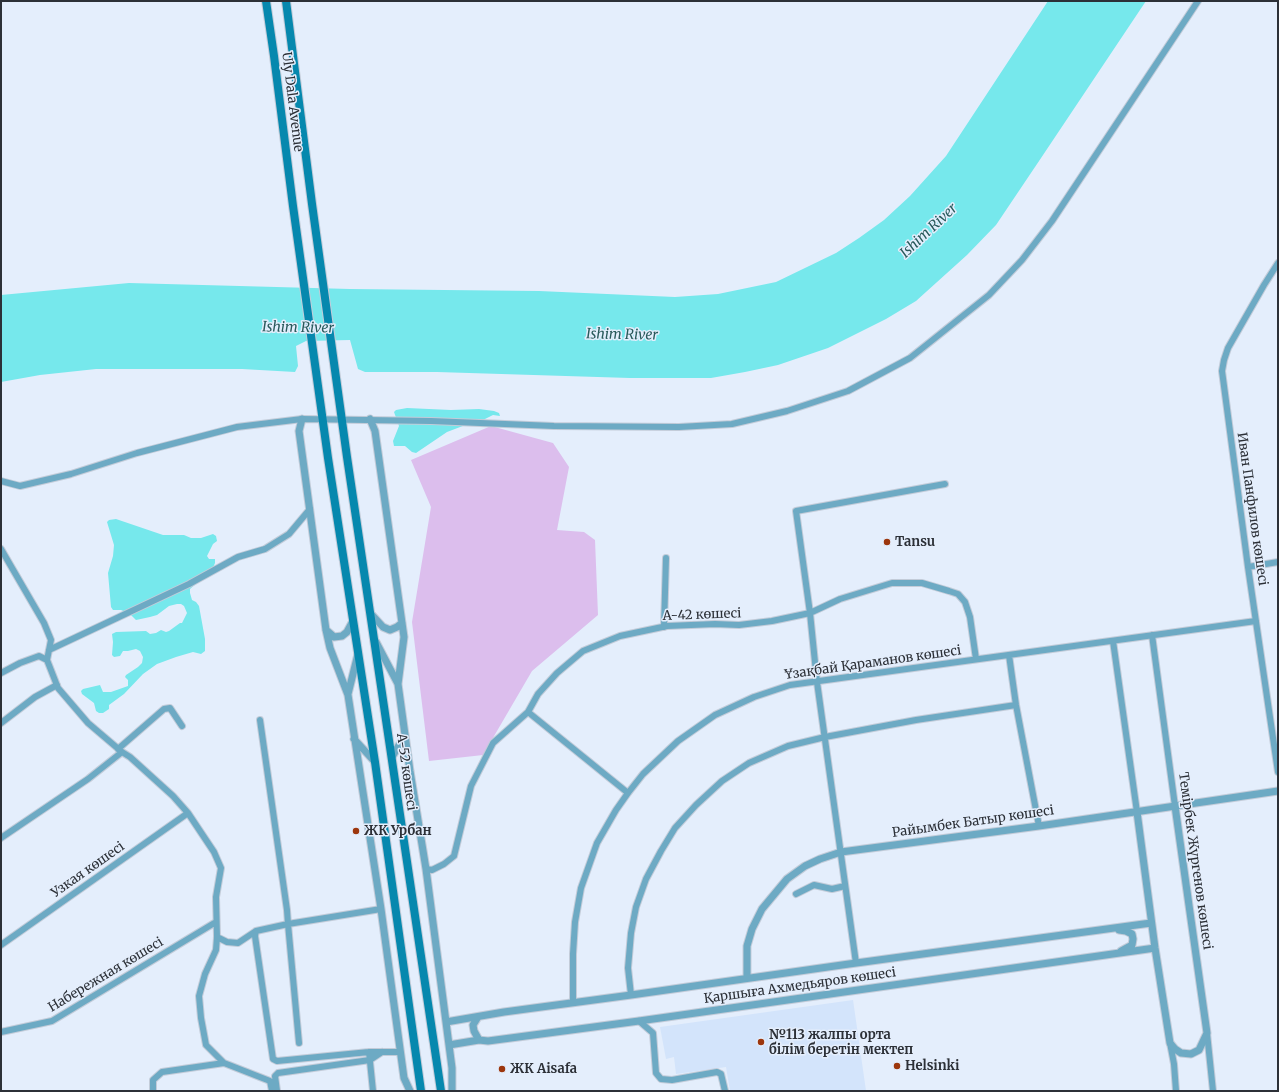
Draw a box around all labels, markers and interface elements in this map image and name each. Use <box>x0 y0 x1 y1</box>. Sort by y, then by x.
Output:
street label: Uly Dala Avenue <box>278 51 306 153</box>
water label: Ishim River <box>897 200 961 262</box>
water label: Ishim River <box>262 319 334 337</box>
water label: Ishim River <box>586 326 658 344</box>
street label: Иван Панфилов көшесі <box>1234 431 1270 587</box>
place label: Tansu <box>895 534 935 550</box>
marker: Tansu <box>882 537 892 547</box>
street label: А-42 көшесі <box>662 606 742 624</box>
street label: Ұзақбай Қараманов көшесі <box>784 643 962 683</box>
street label: А-52 көшесі <box>393 732 419 812</box>
street label: Темірбек Жүргенов көшесі <box>1175 771 1215 951</box>
street label: Райымбек Батыр көшесі <box>891 803 1055 841</box>
place label: ЖК Урбан <box>364 823 432 839</box>
marker: ЖК Урбан <box>351 826 361 836</box>
street label: Узкая көшесі <box>48 839 128 901</box>
street label: Набережная көшесі <box>46 934 166 1016</box>
street label: Қаршыға Ахмедьяров көшесі <box>703 965 897 1007</box>
place label: №113 жалпы орта білім беретін мектеп <box>769 1027 913 1058</box>
marker: №113 жалпы орта білім беретін мектеп <box>756 1037 766 1047</box>
place label: Helsinki <box>905 1058 959 1074</box>
place label: ЖК Aisafa <box>510 1061 577 1077</box>
marker: Helsinki <box>892 1061 902 1071</box>
marker: ЖК Aisafa <box>497 1064 507 1074</box>

